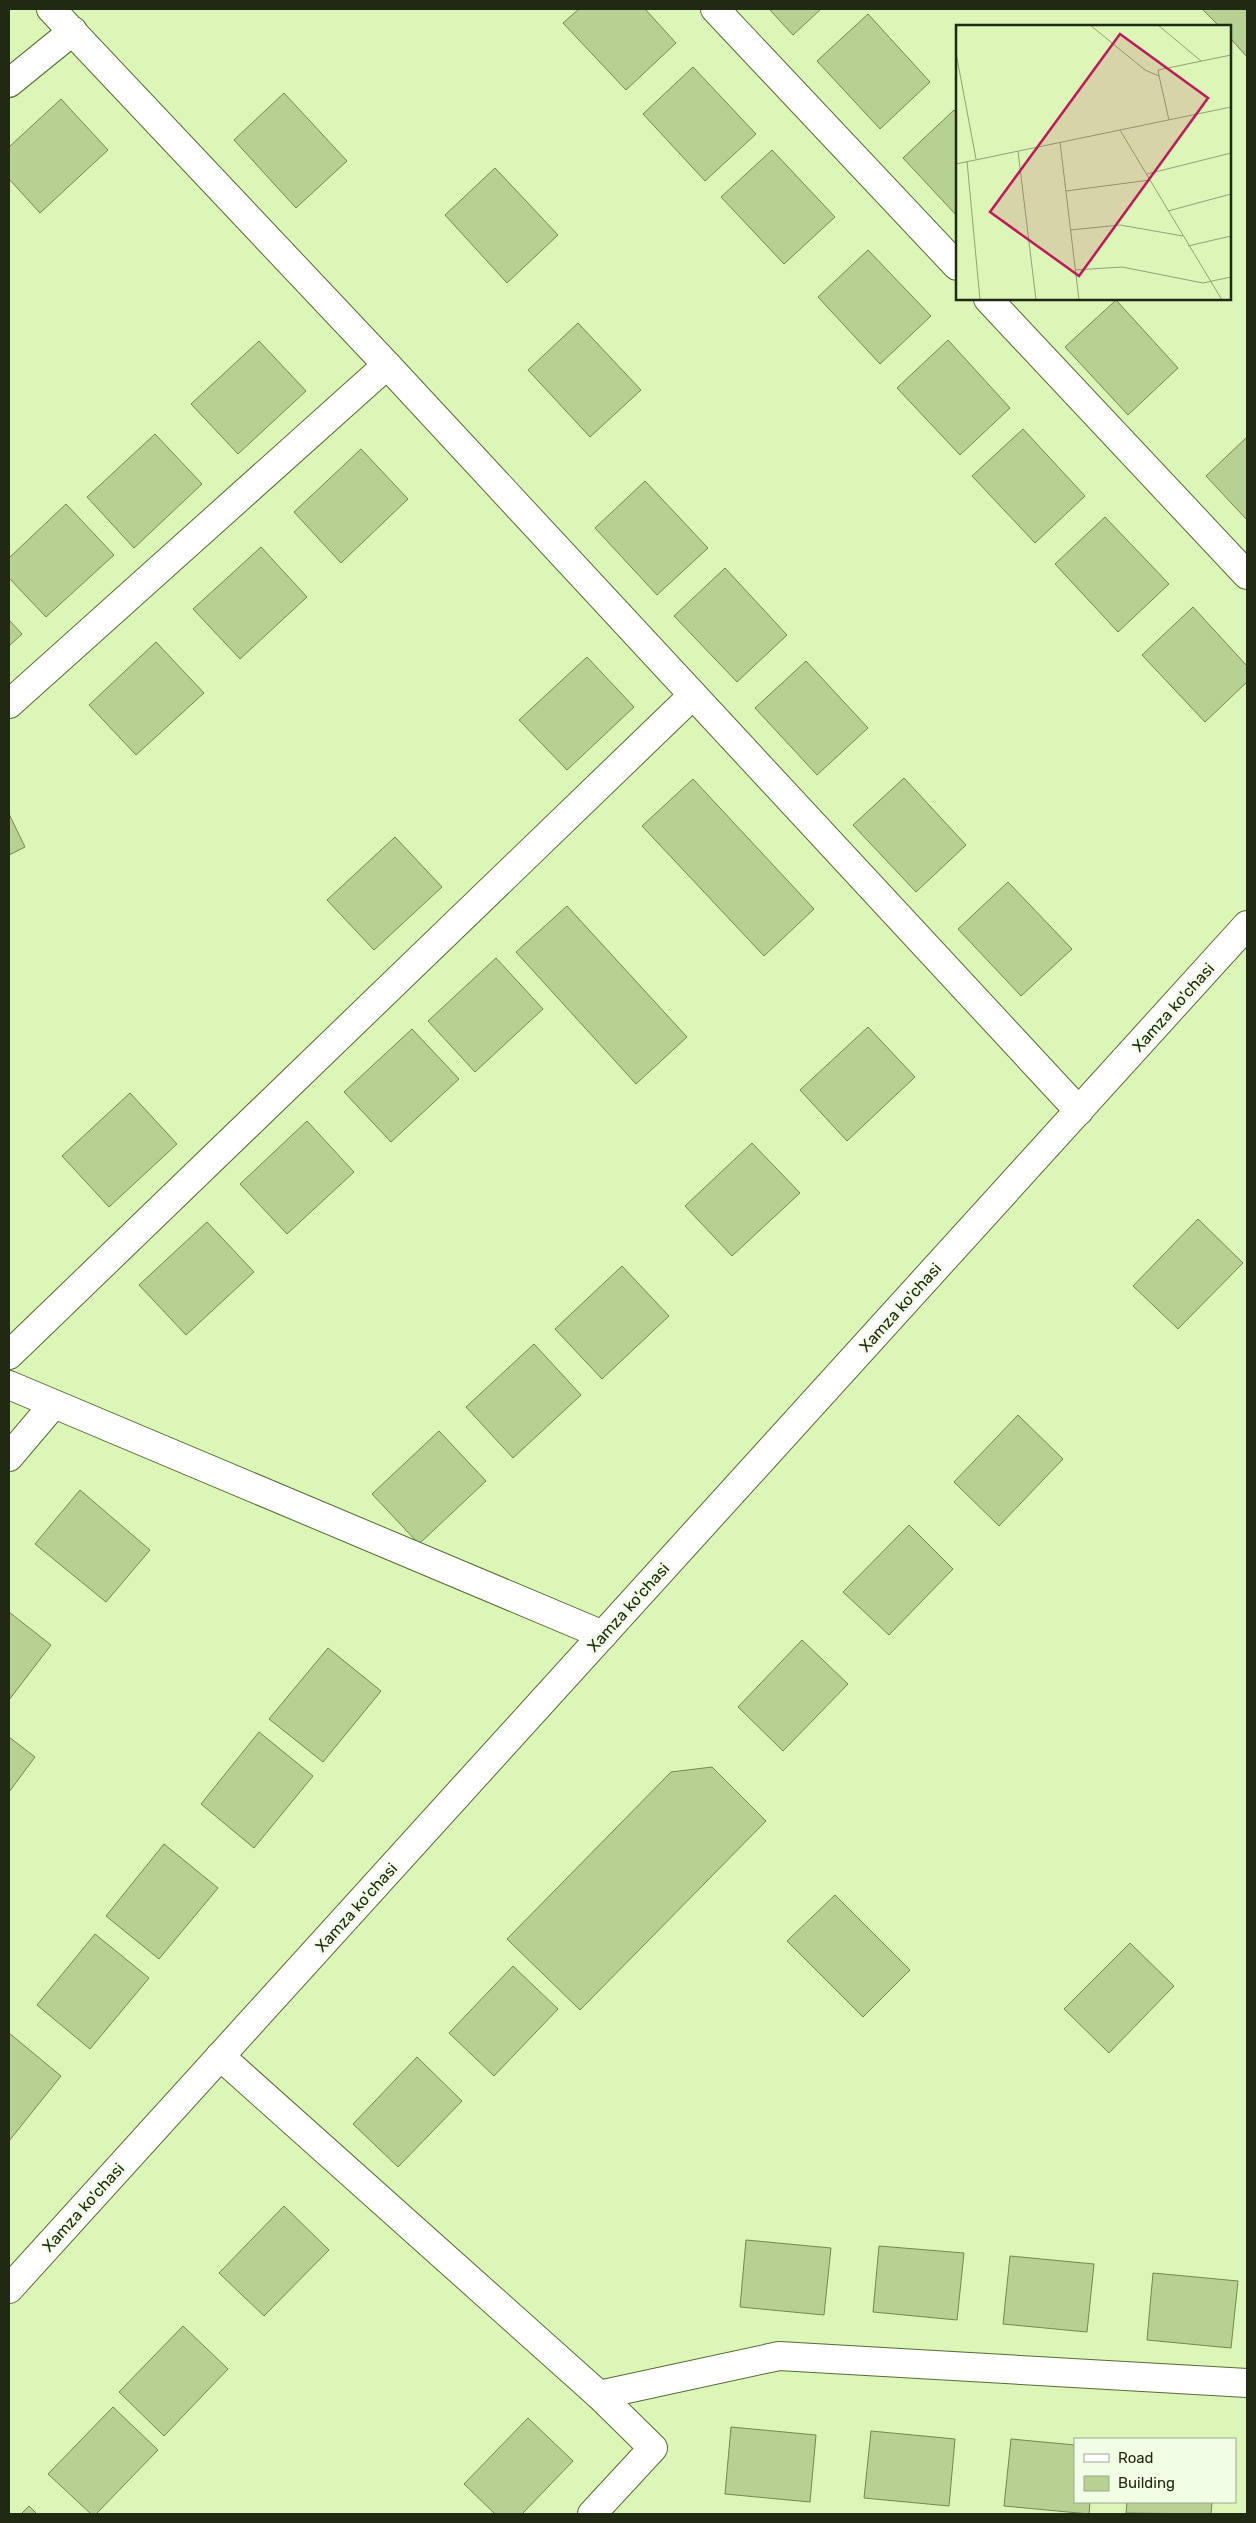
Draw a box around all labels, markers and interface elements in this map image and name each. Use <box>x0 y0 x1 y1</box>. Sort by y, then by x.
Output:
inset map <box>956 25 1231 300</box>
street label: Xamza ko'chasi <box>1128 959 1218 1056</box>
street label: Xamza ko'chasi <box>855 1259 945 1356</box>
street label: Xamza ko'chasi <box>583 1559 673 1656</box>
street label: Xamza ko'chasi <box>311 1859 401 1956</box>
street label: Xamza ko'chasi <box>38 2159 128 2256</box>
legend <box>1074 2438 1236 2503</box>
text: Road <box>1118 2449 1154 2467</box>
text: Building <box>1118 2474 1175 2492</box>

